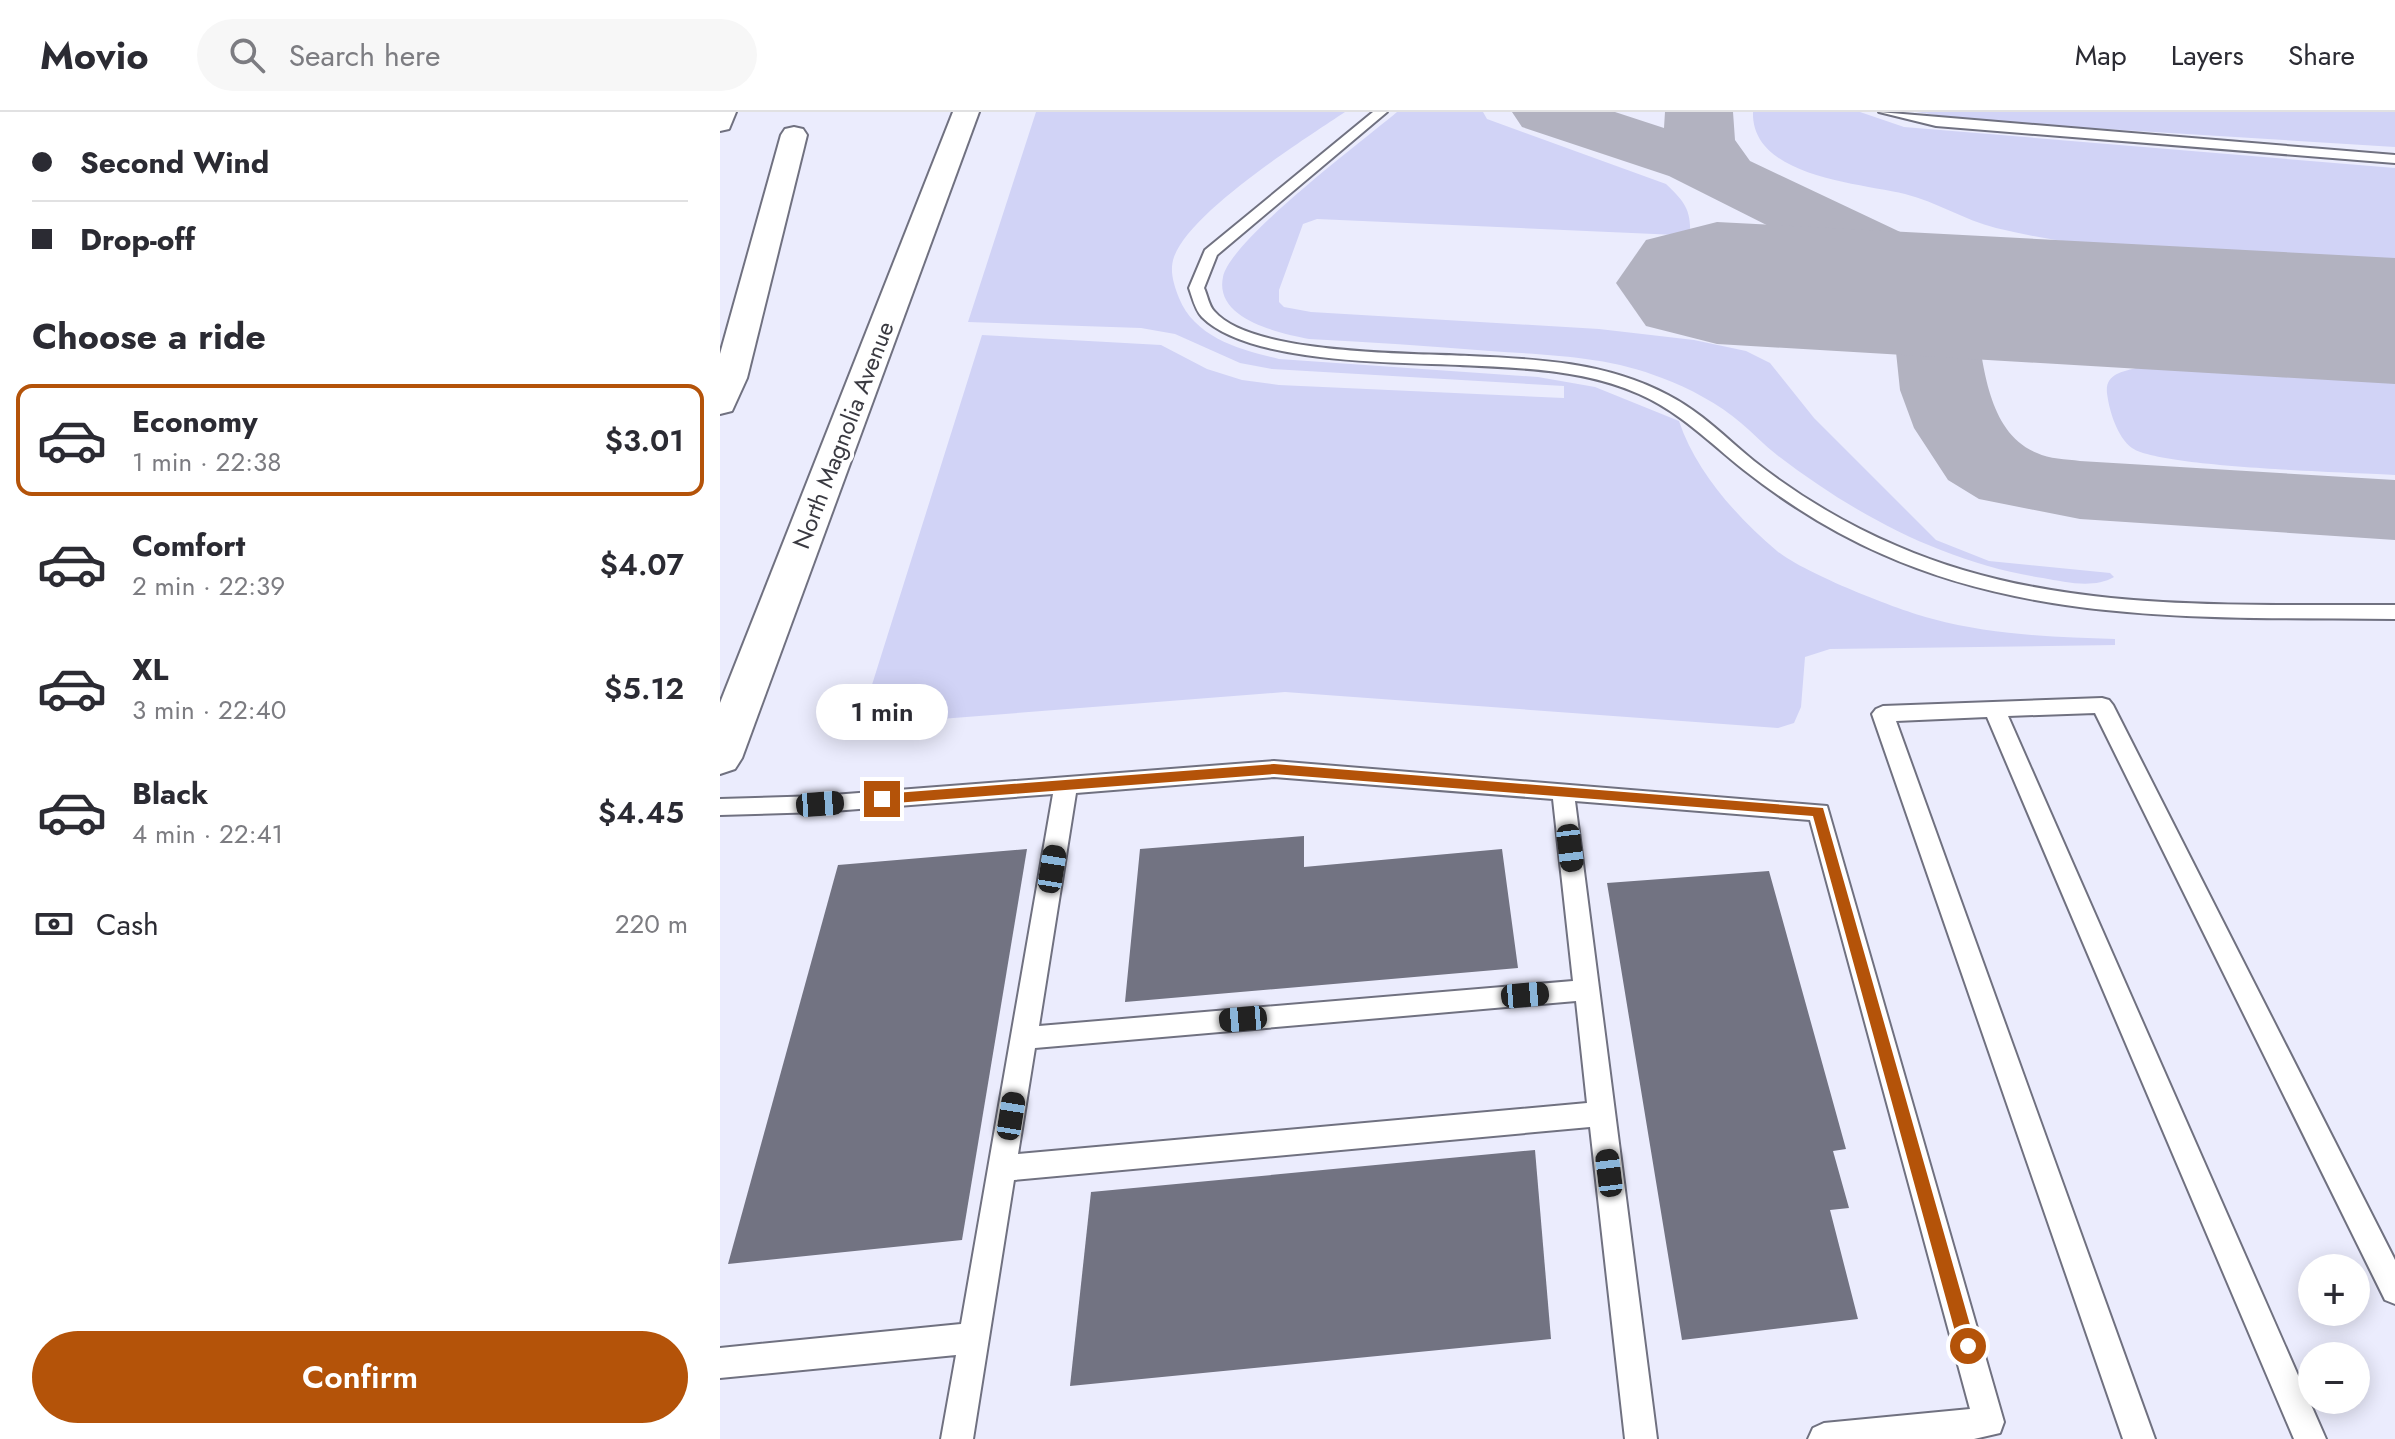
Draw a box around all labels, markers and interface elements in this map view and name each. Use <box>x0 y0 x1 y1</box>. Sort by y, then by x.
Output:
search box <box>197 19 757 91</box>
text: Movio <box>40 28 149 83</box>
icon: search <box>225 33 269 77</box>
text: Search here <box>289 34 440 77</box>
text: Map <box>2075 35 2127 76</box>
text: Layers <box>2171 35 2244 76</box>
text: Share <box>2288 35 2355 76</box>
text: Second Wind <box>80 141 269 184</box>
text: Drop-off <box>80 218 195 261</box>
text: Choose a ride <box>32 310 266 362</box>
street label: North Magnolia Avenue <box>783 316 903 554</box>
text: Economy <box>132 400 258 443</box>
icon: car <box>36 404 108 476</box>
text: $3.01 <box>605 419 684 462</box>
text: 1 min · 22:38 <box>132 443 281 481</box>
text: Comfort <box>132 524 245 567</box>
icon: car <box>36 528 108 600</box>
text: $4.07 <box>600 543 684 586</box>
text: 2 min · 22:39 <box>132 567 285 605</box>
text: XL <box>132 648 168 691</box>
icon: car <box>36 652 108 724</box>
text: $5.12 <box>604 667 684 710</box>
callout: 1 min <box>816 683 948 739</box>
text: 3 min · 22:40 <box>132 691 286 729</box>
text: 1 min <box>850 693 914 731</box>
text: Black <box>132 772 208 815</box>
icon: car <box>36 776 108 848</box>
route end <box>864 781 900 817</box>
car <box>795 790 845 818</box>
text: $4.45 <box>598 791 684 834</box>
text: 4 min · 22:41 <box>132 815 283 853</box>
car <box>1555 823 1585 873</box>
car <box>1036 843 1068 895</box>
icon: cash <box>32 902 76 946</box>
text: Cash <box>96 903 159 946</box>
text: 220 m <box>615 905 688 943</box>
car <box>1500 981 1550 1009</box>
car <box>1218 1005 1268 1033</box>
car <box>995 1090 1027 1142</box>
car <box>1594 1148 1624 1198</box>
map controls <box>2298 1254 2370 1414</box>
button: + <box>2298 1254 2370 1326</box>
route start <box>1950 1328 1986 1364</box>
button: Confirm <box>32 1331 688 1423</box>
button: − <box>2298 1342 2370 1414</box>

